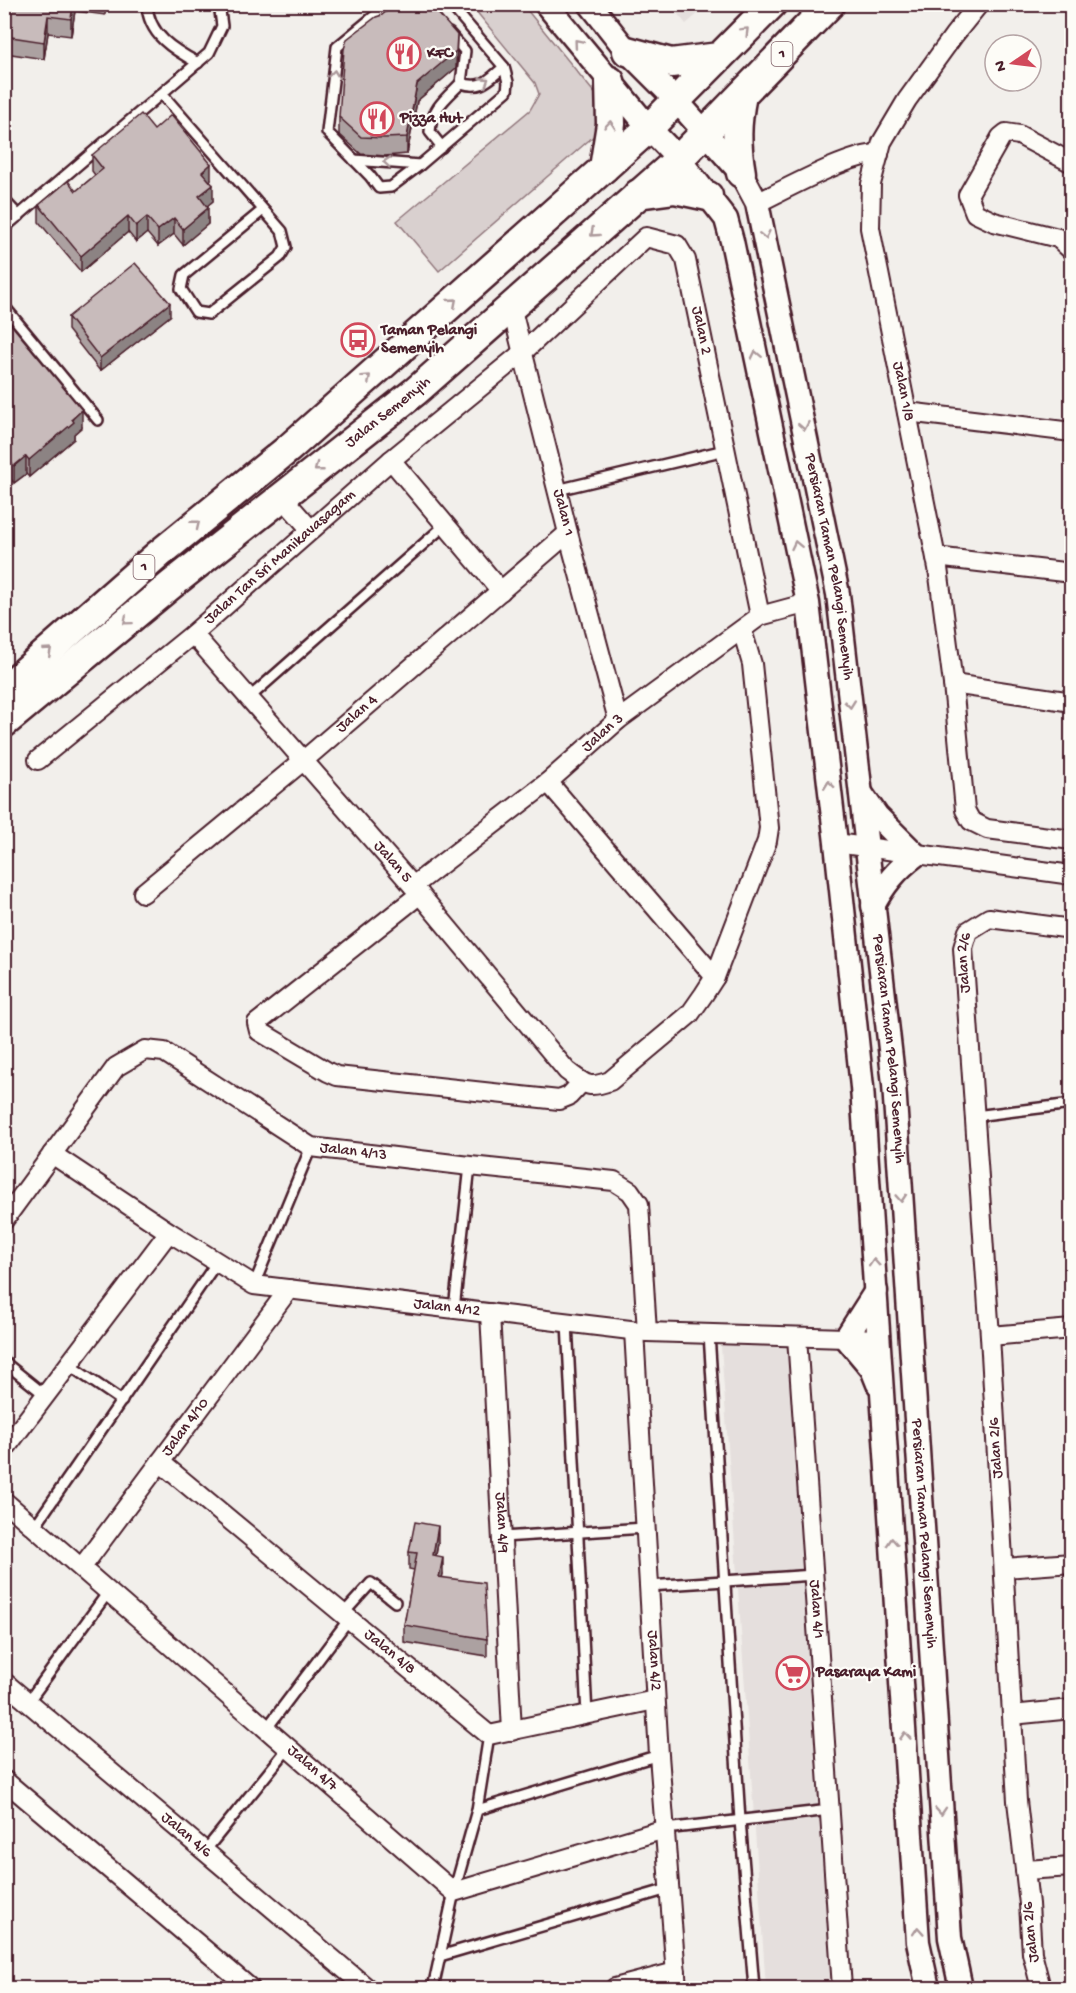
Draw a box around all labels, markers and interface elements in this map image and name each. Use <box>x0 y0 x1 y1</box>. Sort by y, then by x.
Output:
one-way arrow <box>738 27 749 38</box>
north arrow <box>983 33 1043 93</box>
restaurant icon: KFC <box>386 36 422 72</box>
one-way arrow <box>574 39 585 50</box>
road number: 1 <box>772 42 792 66</box>
place label: KFC <box>426 45 454 64</box>
text: N <box>991 58 1012 73</box>
one-way arrow <box>327 70 339 79</box>
one-way arrow <box>479 77 490 88</box>
restaurant icon: Pizza Hut <box>359 101 395 137</box>
place label: Pizza Hut <box>399 110 464 129</box>
one-way arrow <box>603 120 616 130</box>
one-way arrow <box>383 156 392 169</box>
one-way arrow <box>591 226 601 237</box>
one-way arrow <box>758 230 771 240</box>
one-way arrow <box>446 298 457 309</box>
street label: Jalan 2 <box>686 305 715 357</box>
bus stop icon: Taman Pelangi Semenyih <box>340 322 376 358</box>
place label: Taman Pelangi Semenyih <box>379 322 478 359</box>
one-way arrow <box>750 350 763 360</box>
street label: Jalan 1/8 <box>887 360 918 423</box>
street label: Jalan Semenyih <box>342 372 435 453</box>
one-way arrow <box>360 374 371 385</box>
one-way arrow <box>797 421 810 431</box>
street label: Persiaran Taman Pelangi Semenyih <box>799 451 857 682</box>
one-way arrow <box>314 461 325 472</box>
street label: Jalan Tan Sri Manikavasagam <box>201 485 360 629</box>
street label: Jalan 1 <box>548 487 578 538</box>
one-way arrow <box>189 520 200 531</box>
one-way arrow <box>790 541 803 551</box>
road number: 1 <box>134 555 154 579</box>
one-way arrow <box>123 614 134 625</box>
one-way arrow <box>42 648 53 659</box>
street label: Jalan 4 <box>333 691 382 737</box>
one-way arrow <box>844 699 856 709</box>
street label: Jalan 3 <box>578 709 628 757</box>
one-way arrow <box>823 780 836 790</box>
street label: Jalan 5 <box>369 837 416 887</box>
street label: Jalan 2/6 <box>953 929 977 994</box>
street label: Persiaran Taman Pelangi Semenyih <box>867 933 909 1165</box>
street label: Jalan 4/13 <box>319 1139 388 1165</box>
one-way arrow <box>894 1193 907 1202</box>
one-way arrow <box>867 1259 880 1268</box>
street label: Jalan 4/12 <box>412 1295 481 1321</box>
street label: Jalan 4/10 <box>158 1394 214 1460</box>
street label: Jalan 2/6 <box>985 1416 1009 1479</box>
street label: Persiaran Taman Pelangi Semenyih <box>906 1417 941 1649</box>
street label: Jalan 4/9 <box>490 1492 512 1553</box>
one-way arrow <box>886 1537 899 1546</box>
street label: Jalan 4/1 <box>804 1579 827 1639</box>
street label: Jalan 4/8 <box>360 1625 419 1679</box>
street label: Jalan 4/2 <box>642 1630 665 1691</box>
supermarket icon: Pasaraya Kami <box>775 1655 811 1691</box>
place label: Pasaraya Kami <box>815 1664 917 1683</box>
one-way arrow <box>899 1732 912 1741</box>
street label: Jalan 4/7 <box>283 1741 342 1796</box>
one-way arrow <box>935 1807 948 1816</box>
street label: Jalan 4/6 <box>157 1809 216 1863</box>
street label: Jalan 2/6 <box>1019 1900 1045 1963</box>
one-way arrow <box>911 1926 924 1935</box>

